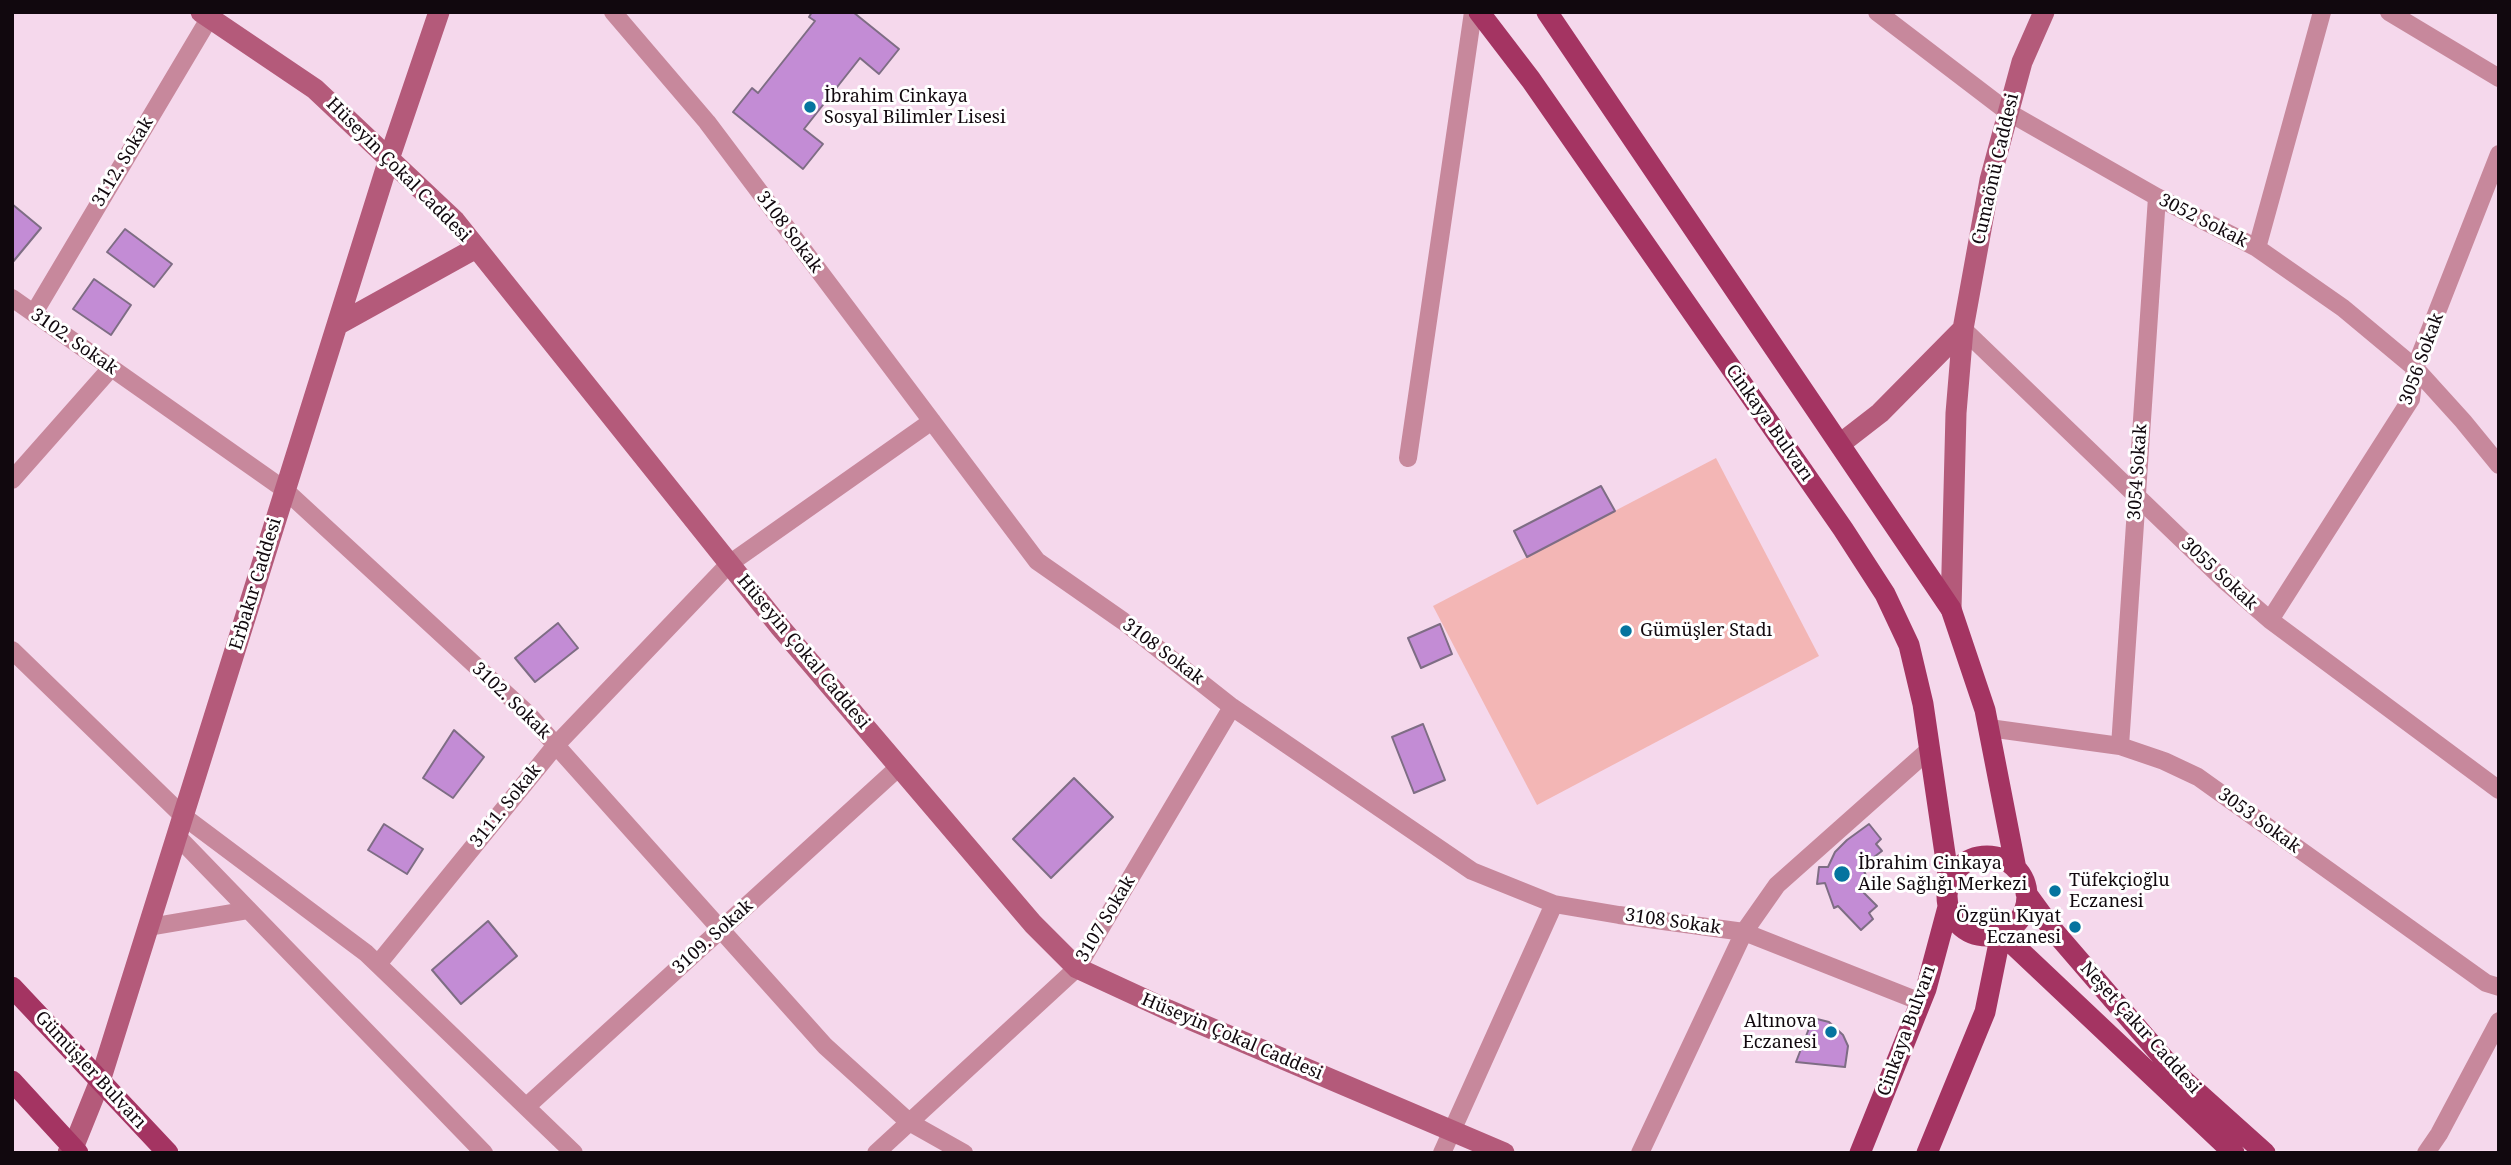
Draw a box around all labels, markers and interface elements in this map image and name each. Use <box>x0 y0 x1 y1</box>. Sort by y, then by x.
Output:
place label: İbrahim Cinkaya Sosyal Bilimler Lisesi <box>824 86 1006 128</box>
street label: Cumaönü Caddesi <box>1968 91 2024 247</box>
street label: Hüseyin Çokal Caddesi <box>321 93 475 247</box>
marker: İbrahim Cinkaya Sosyal Bilimler Lisesi <box>802 99 818 115</box>
street label: 3112. Sokak <box>88 113 158 211</box>
street label: 3108 Sokak <box>751 187 827 277</box>
street label: 3052 Sokak <box>2155 190 2251 252</box>
street label: 3102. Sokak <box>27 304 121 380</box>
street label: 3056 Sokak <box>2395 310 2449 408</box>
street label: Cinkaya Bulvarı <box>1721 361 1817 485</box>
street label: 3054 Sokak <box>2124 423 2152 521</box>
street label: Erbakır Caddesi <box>226 515 286 653</box>
street label: 3055 Sokak <box>2176 533 2262 615</box>
street label: Hüseyin Çokal Caddesi <box>732 570 874 734</box>
street label: 3108 Sokak <box>1118 614 1208 690</box>
place label: Gümüşler Stadı <box>1640 620 1772 642</box>
marker: Gümüşler Stadı <box>1618 623 1634 639</box>
street label: 3102. Sokak <box>467 658 555 744</box>
street label: 3111. Sokak <box>466 760 546 852</box>
street label: 3053 Sokak <box>2214 784 2304 858</box>
place label: İbrahim Cinkaya Aile Sağlığı Merkezi <box>1858 853 2027 896</box>
marker: İbrahim Cinkaya Aile Sağlığı Merkezi <box>1832 864 1852 884</box>
place label: Tüfekçioğlu Eczanesi <box>2069 870 2170 912</box>
street label: 3107 Sokak <box>1072 872 1140 966</box>
marker: Tüfekçioğlu Eczanesi <box>2047 883 2063 899</box>
street label: 3109. Sokak <box>668 895 758 979</box>
street label: 3108 Sokak <box>1624 905 1722 939</box>
place label: Özgün Kıyat Eczanesi <box>1956 906 2061 948</box>
marker: Özgün Kıyat Eczanesi <box>2067 919 2083 935</box>
street label: Neşet Çakır Caddesi <box>2075 958 2205 1098</box>
street label: Cinkaya Bulvarı <box>1873 963 1941 1099</box>
street label: Hüseyin Çokal Caddesi <box>1138 989 1326 1085</box>
street label: Gümüşler Bulvarı <box>30 1007 150 1133</box>
place label: Altınova Eczanesi <box>1742 1011 1817 1054</box>
marker: Altınova Eczanesi <box>1823 1024 1839 1040</box>

